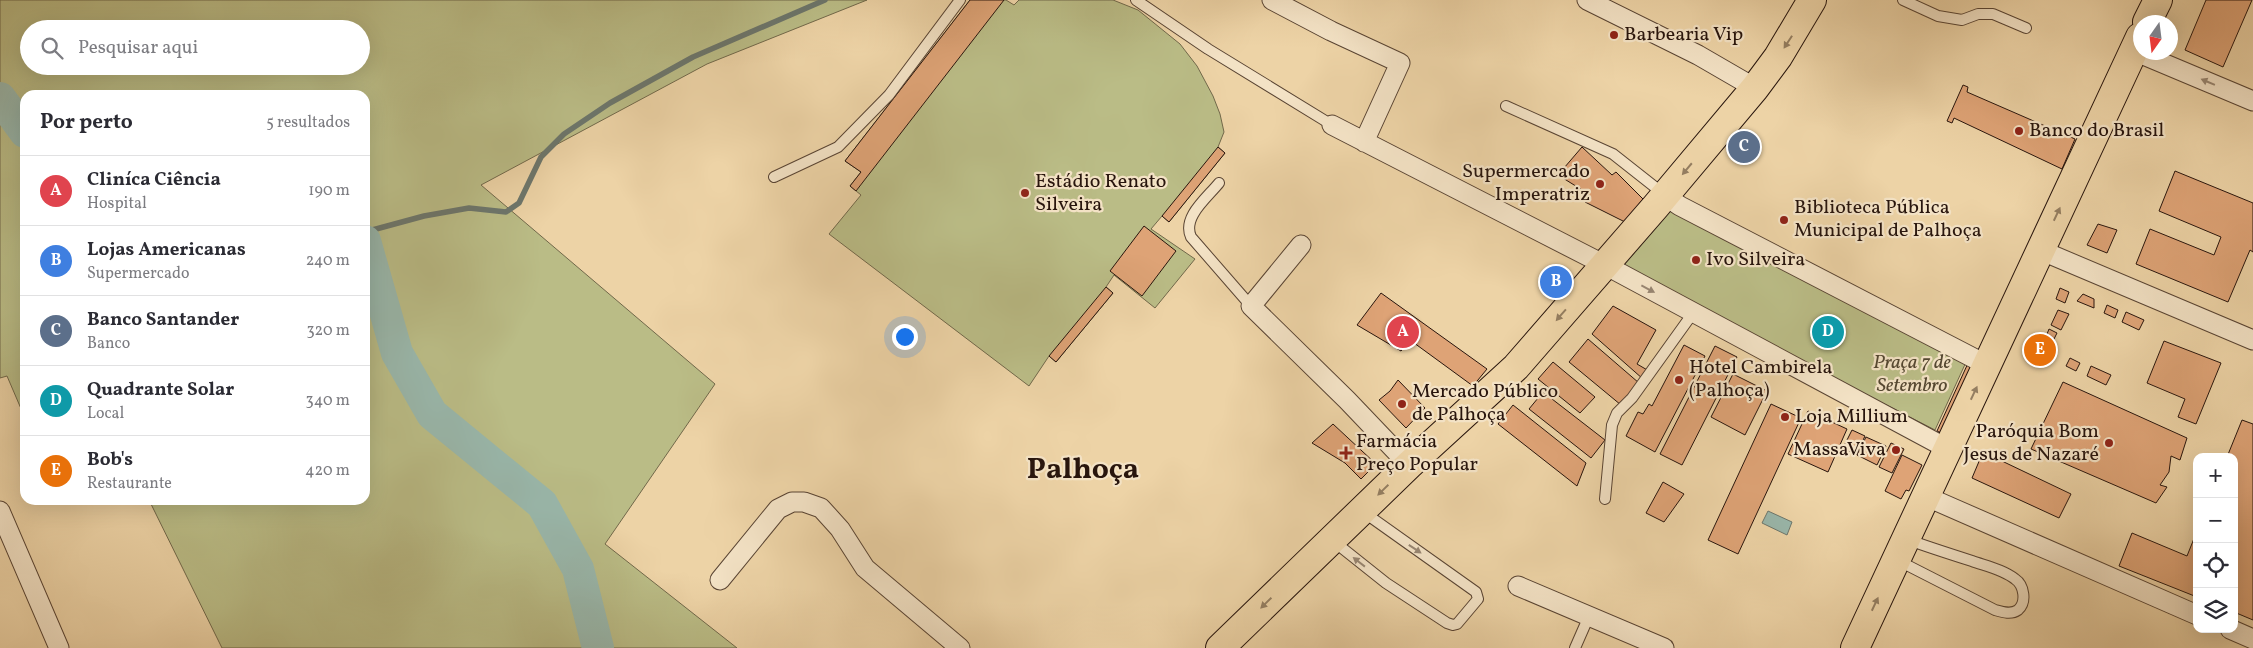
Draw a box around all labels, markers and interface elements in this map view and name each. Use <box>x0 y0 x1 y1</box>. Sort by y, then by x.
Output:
north arrow <box>2133 15 2178 60</box>
search box <box>20 20 370 75</box>
place label: Barbearia Vip <box>1624 21 1743 49</box>
marker: Barbearia Vip <box>1608 29 1620 41</box>
icon: search <box>38 34 66 62</box>
text: Pesquisar aqui <box>78 35 198 61</box>
one-way arrow <box>1783 35 1792 49</box>
one-way arrow <box>2201 78 2215 86</box>
text: Por perto <box>40 108 133 137</box>
text: 5 resultados <box>266 112 350 134</box>
place label: Banco do Brasil <box>2029 117 2164 145</box>
marker: Banco do Brasil <box>2013 125 2025 137</box>
pin: C <box>1728 128 1760 166</box>
place label: Supermercado Imperatriz <box>1462 158 1590 209</box>
one-way arrow <box>1682 163 1693 176</box>
text: Cliníca Ciência <box>87 167 221 193</box>
place label: Estádio Renato Silveira <box>1035 168 1166 219</box>
marker: Supermercado Imperatriz <box>1594 178 1606 190</box>
text: A <box>50 180 62 202</box>
text: 190 m <box>308 180 350 202</box>
marker: Estádio Renato Silveira <box>1019 187 1031 199</box>
text: Hospital <box>87 193 147 215</box>
place label: Biblioteca Pública Municipal de Palhoça <box>1794 194 1982 245</box>
one-way arrow <box>2053 207 2061 221</box>
marker: Biblioteca Pública Municipal de Palhoça <box>1778 214 1790 226</box>
text: Lojas Americanas <box>87 237 246 263</box>
place label: Ivo Silveira <box>1706 246 1805 274</box>
text: B <box>51 250 61 272</box>
text: 240 m <box>306 250 350 272</box>
marker: Ivo Silveira <box>1690 254 1702 266</box>
text: Supermercado <box>87 263 189 285</box>
pin: B <box>1540 263 1572 301</box>
one-way arrow <box>1641 284 1654 293</box>
text: Banco Santander <box>87 307 239 333</box>
one-way arrow <box>1555 309 1567 321</box>
pin: A <box>1387 313 1419 351</box>
pin: D <box>1812 313 1844 351</box>
text: C <box>51 320 61 342</box>
text: 320 m <box>306 320 350 342</box>
your location <box>892 324 918 350</box>
pin: E <box>2024 331 2056 369</box>
text: Banco <box>87 333 130 355</box>
park label: Praça 7 de Setembro <box>1873 349 1952 400</box>
place label: Hotel Cambirela (Palhoça) <box>1689 354 1832 405</box>
marker: Hotel Cambirela (Palhoça) <box>1673 374 1685 386</box>
text: Quadrante Solar <box>87 377 234 403</box>
place label: Mercado Público de Palhoça <box>1412 378 1558 429</box>
one-way arrow <box>1971 386 1979 400</box>
text: D <box>50 390 62 412</box>
text: 340 m <box>306 390 350 412</box>
marker: Mercado Público de Palhoça <box>1396 398 1408 410</box>
text: Local <box>87 403 124 425</box>
place label: Loja Millium <box>1795 403 1908 431</box>
marker: Loja Millium <box>1779 411 1791 423</box>
place label: Paróquia Bom Jesus de Nazaré <box>1963 418 2099 469</box>
place label: Farmácia Preço Popular <box>1356 428 1478 479</box>
place label: MassaViva <box>1793 436 1886 464</box>
marker: Paróquia Bom Jesus de Nazaré <box>2103 437 2115 449</box>
marker: MassaViva <box>1890 444 1902 456</box>
text: Bob's <box>87 447 133 473</box>
marker: Farmácia Preço Popular <box>1340 447 1352 459</box>
district label: Palhoça <box>1027 449 1139 491</box>
map controls <box>2193 453 2238 633</box>
button: + <box>2193 453 2238 498</box>
text: E <box>51 460 61 482</box>
text: 420 m <box>305 460 350 482</box>
text: Restaurante <box>87 473 172 495</box>
one-way arrow <box>1377 484 1389 496</box>
button: − <box>2193 498 2238 543</box>
button: locate <box>2193 543 2238 588</box>
one-way arrow <box>1408 545 1422 554</box>
one-way arrow <box>1353 557 1366 568</box>
button: layers <box>2193 588 2238 633</box>
one-way arrow <box>1260 597 1272 609</box>
one-way arrow <box>1872 597 1880 611</box>

